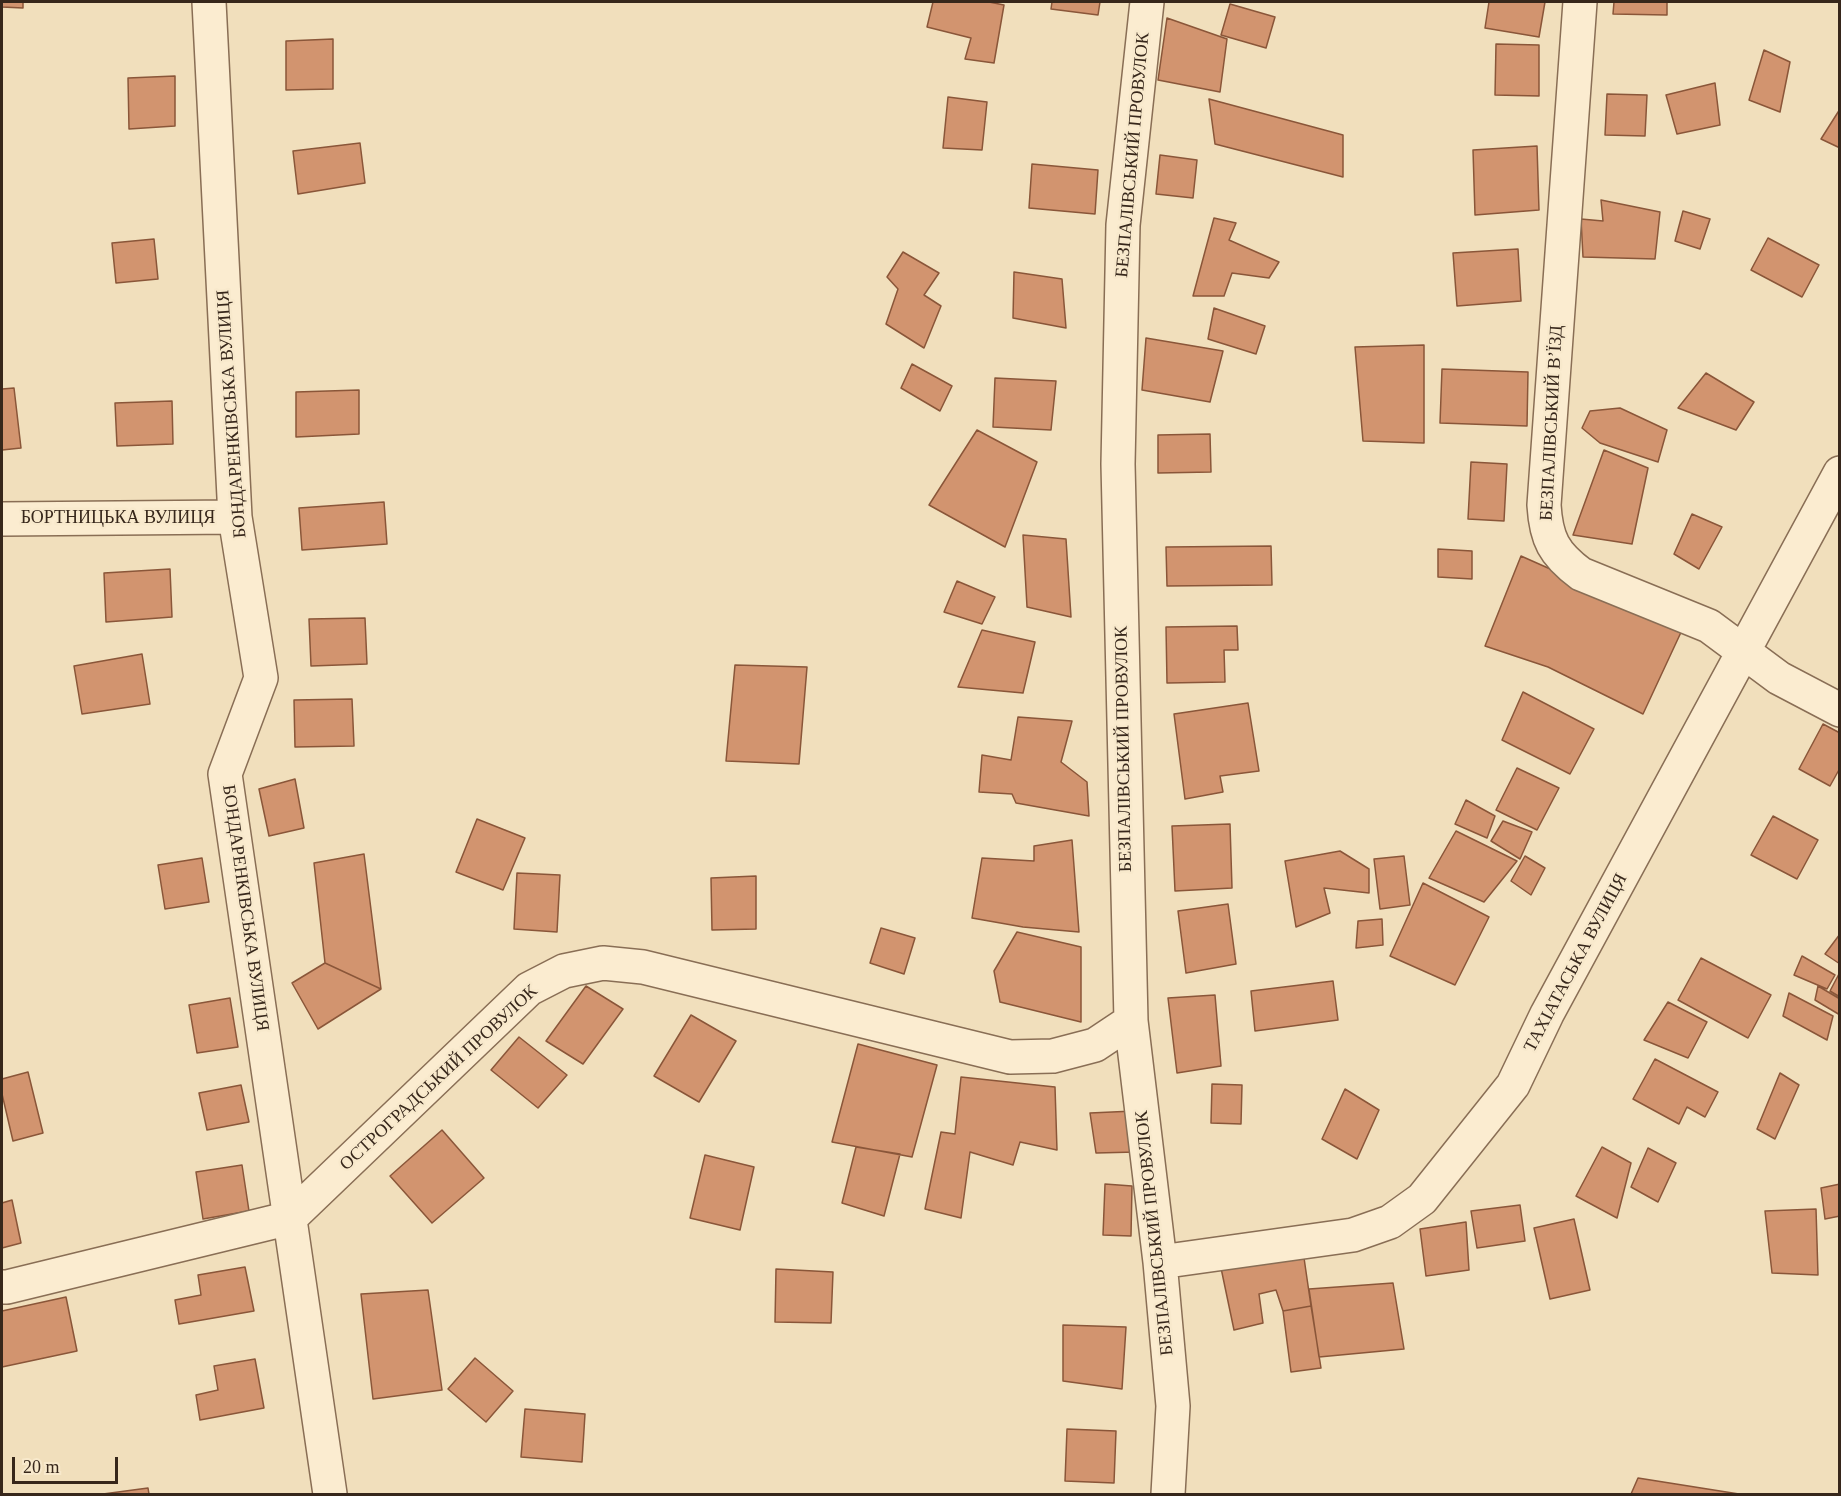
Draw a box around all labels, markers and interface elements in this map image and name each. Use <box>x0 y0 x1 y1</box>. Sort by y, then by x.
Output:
street label: БЕЗПАЛІВСЬКИЙ ПРОВУЛОК <box>1112 31 1154 279</box>
street label: БОНДАРЕНКІВСЬКА ВУЛИЦЯ <box>213 289 251 539</box>
street label: БЕЗПАЛІВСЬКИЙ В’ЇЗД <box>1536 325 1568 521</box>
street label: БОРТНИЦЬКА ВУЛИЦЯ <box>21 507 215 529</box>
street label: БЕЗПАЛІВСЬКИЙ ПРОВУЛОК <box>1111 626 1137 872</box>
street label: БОНДАРЕНКІВСЬКА ВУЛИЦЯ <box>217 783 273 1033</box>
street label: ТАХІАТАСЬКА ВУЛИЦЯ <box>1520 870 1632 1056</box>
street label: ОСТРОГРАДСЬКИЙ ПРОВУЛОК <box>336 981 542 1175</box>
street label: БЕЗПАЛІВСЬКИЙ ПРОВУЛОК <box>1131 1109 1179 1357</box>
scale bar <box>15 1445 122 1483</box>
text: 20 m <box>23 1457 60 1477</box>

